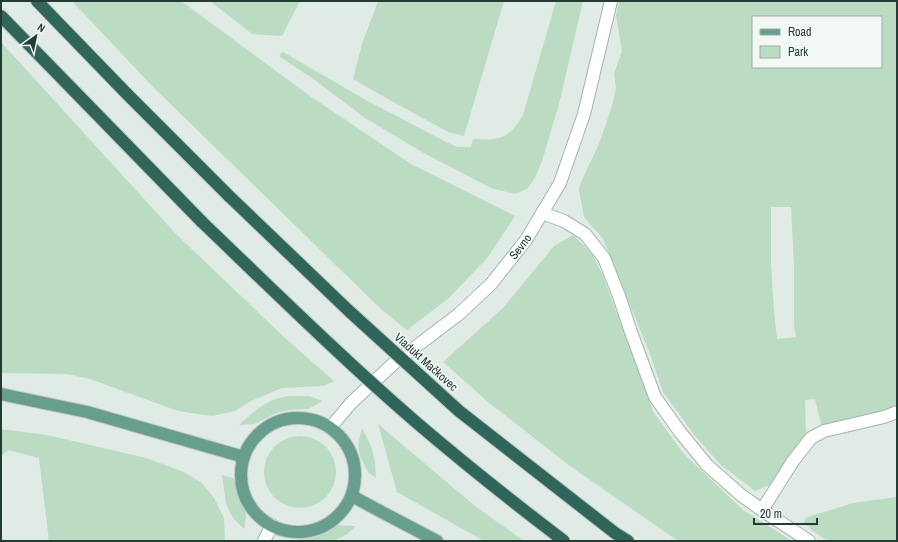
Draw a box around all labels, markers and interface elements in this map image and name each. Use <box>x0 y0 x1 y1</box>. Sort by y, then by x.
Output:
north arrow <box>16 16 56 56</box>
legend <box>752 16 882 68</box>
text: N <box>35 20 48 35</box>
text: Road <box>788 24 812 40</box>
text: Park <box>788 44 808 60</box>
street label: Sevno <box>506 232 535 263</box>
street label: Viadukt Mačkovec <box>391 329 461 395</box>
scale bar <box>754 500 817 526</box>
text: 20 m <box>760 506 782 522</box>

